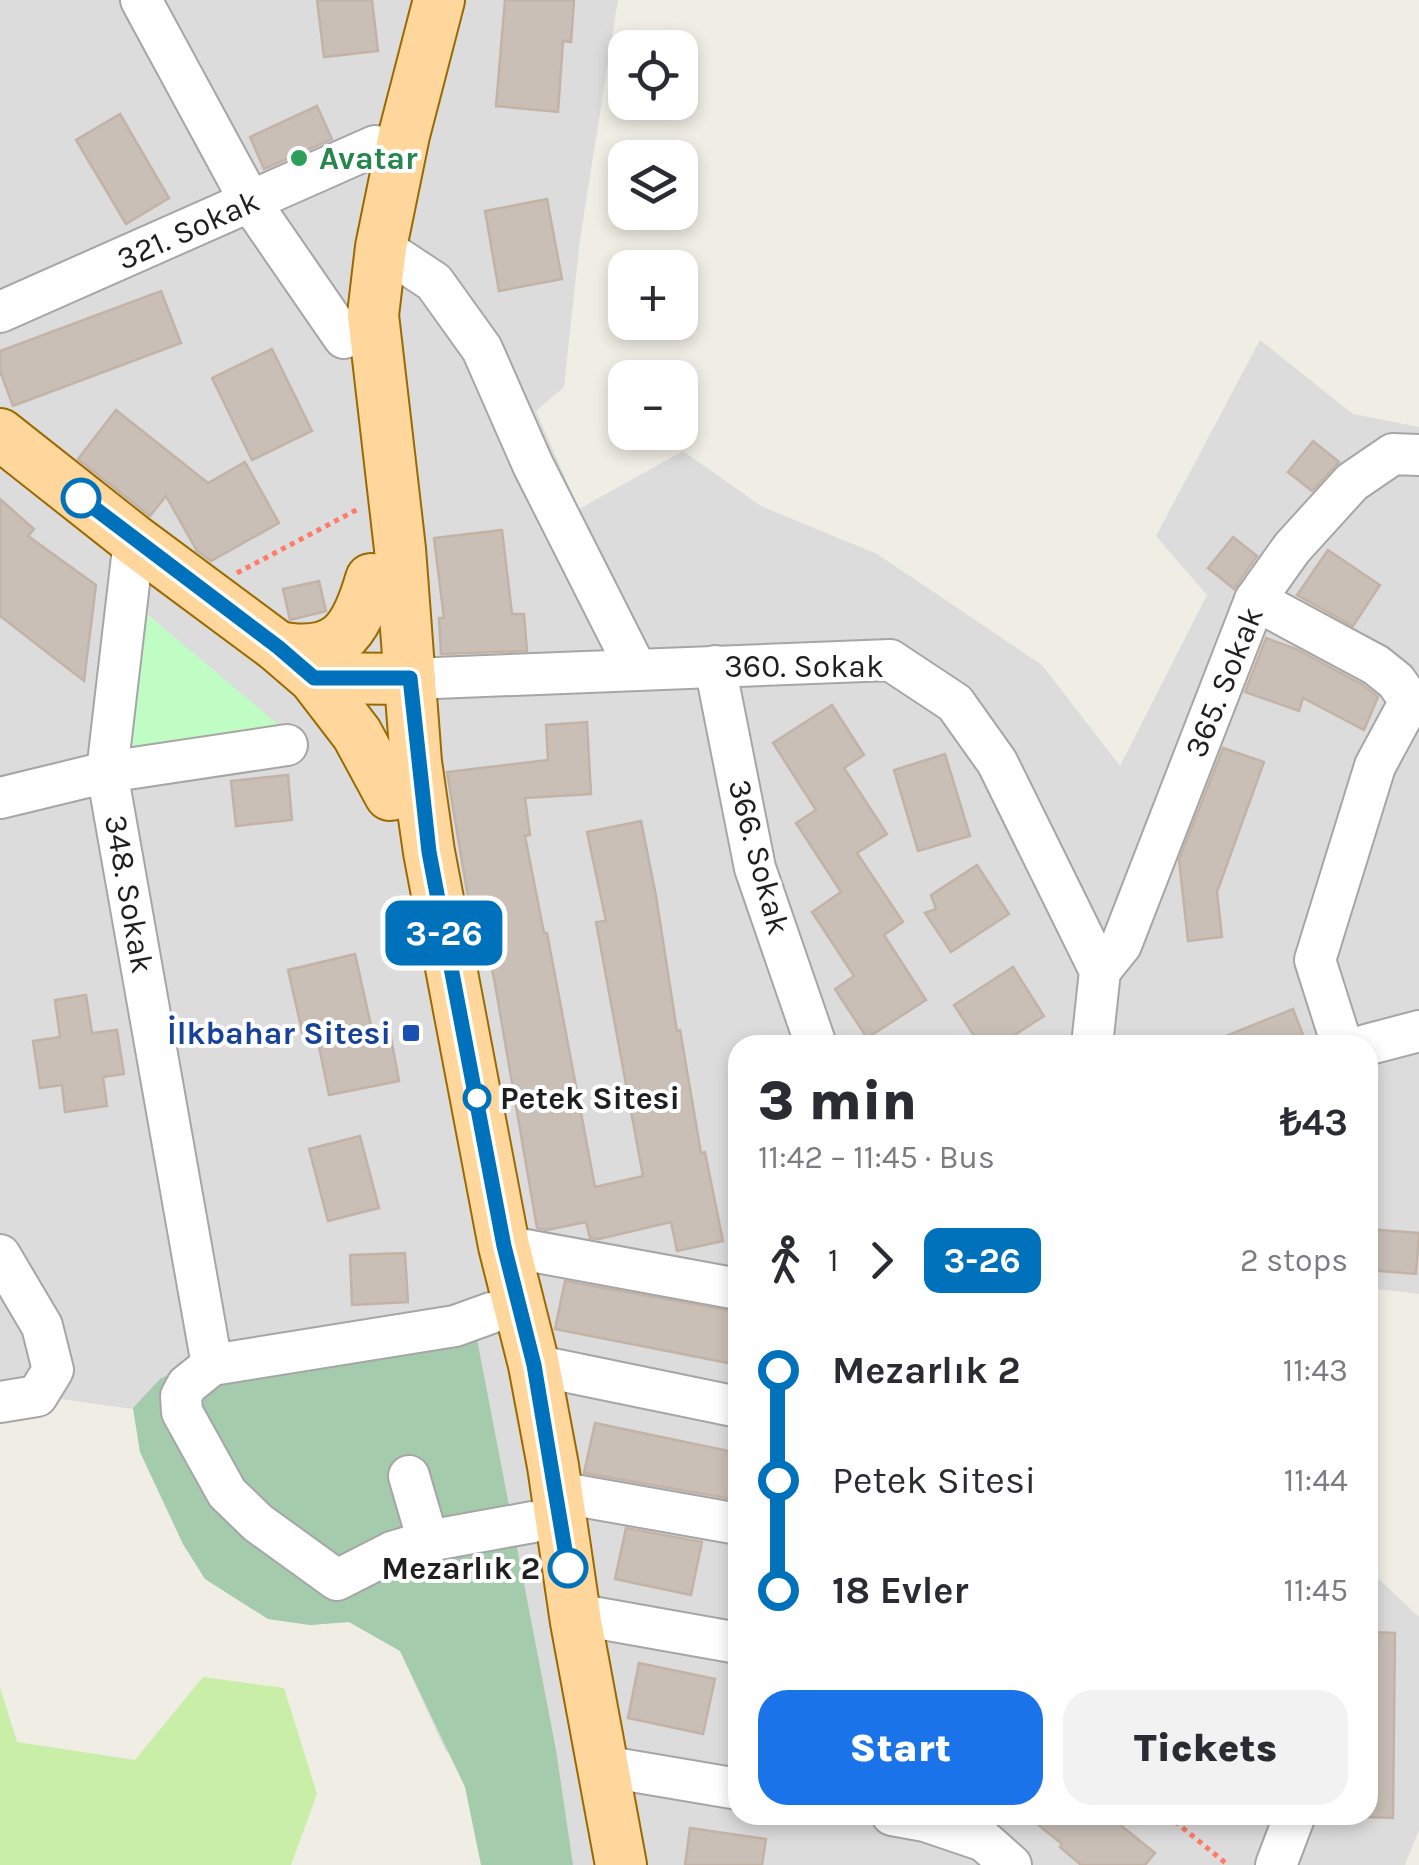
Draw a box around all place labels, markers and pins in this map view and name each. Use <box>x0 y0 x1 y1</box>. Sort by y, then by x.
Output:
place label: Avatar <box>319 140 418 177</box>
marker: Avatar <box>288 147 310 169</box>
unlabelled marker <box>62 479 100 517</box>
place label: İlkbahar Sitesi <box>167 1015 391 1052</box>
marker: İlkbahar Sitesi <box>400 1022 422 1044</box>
place label: Petek Sitesi <box>500 1080 680 1117</box>
marker: Petek Sitesi <box>464 1085 490 1111</box>
marker: Mezarlık 2 <box>549 1549 587 1587</box>
place label: Mezarlık 2 <box>381 1550 540 1587</box>

